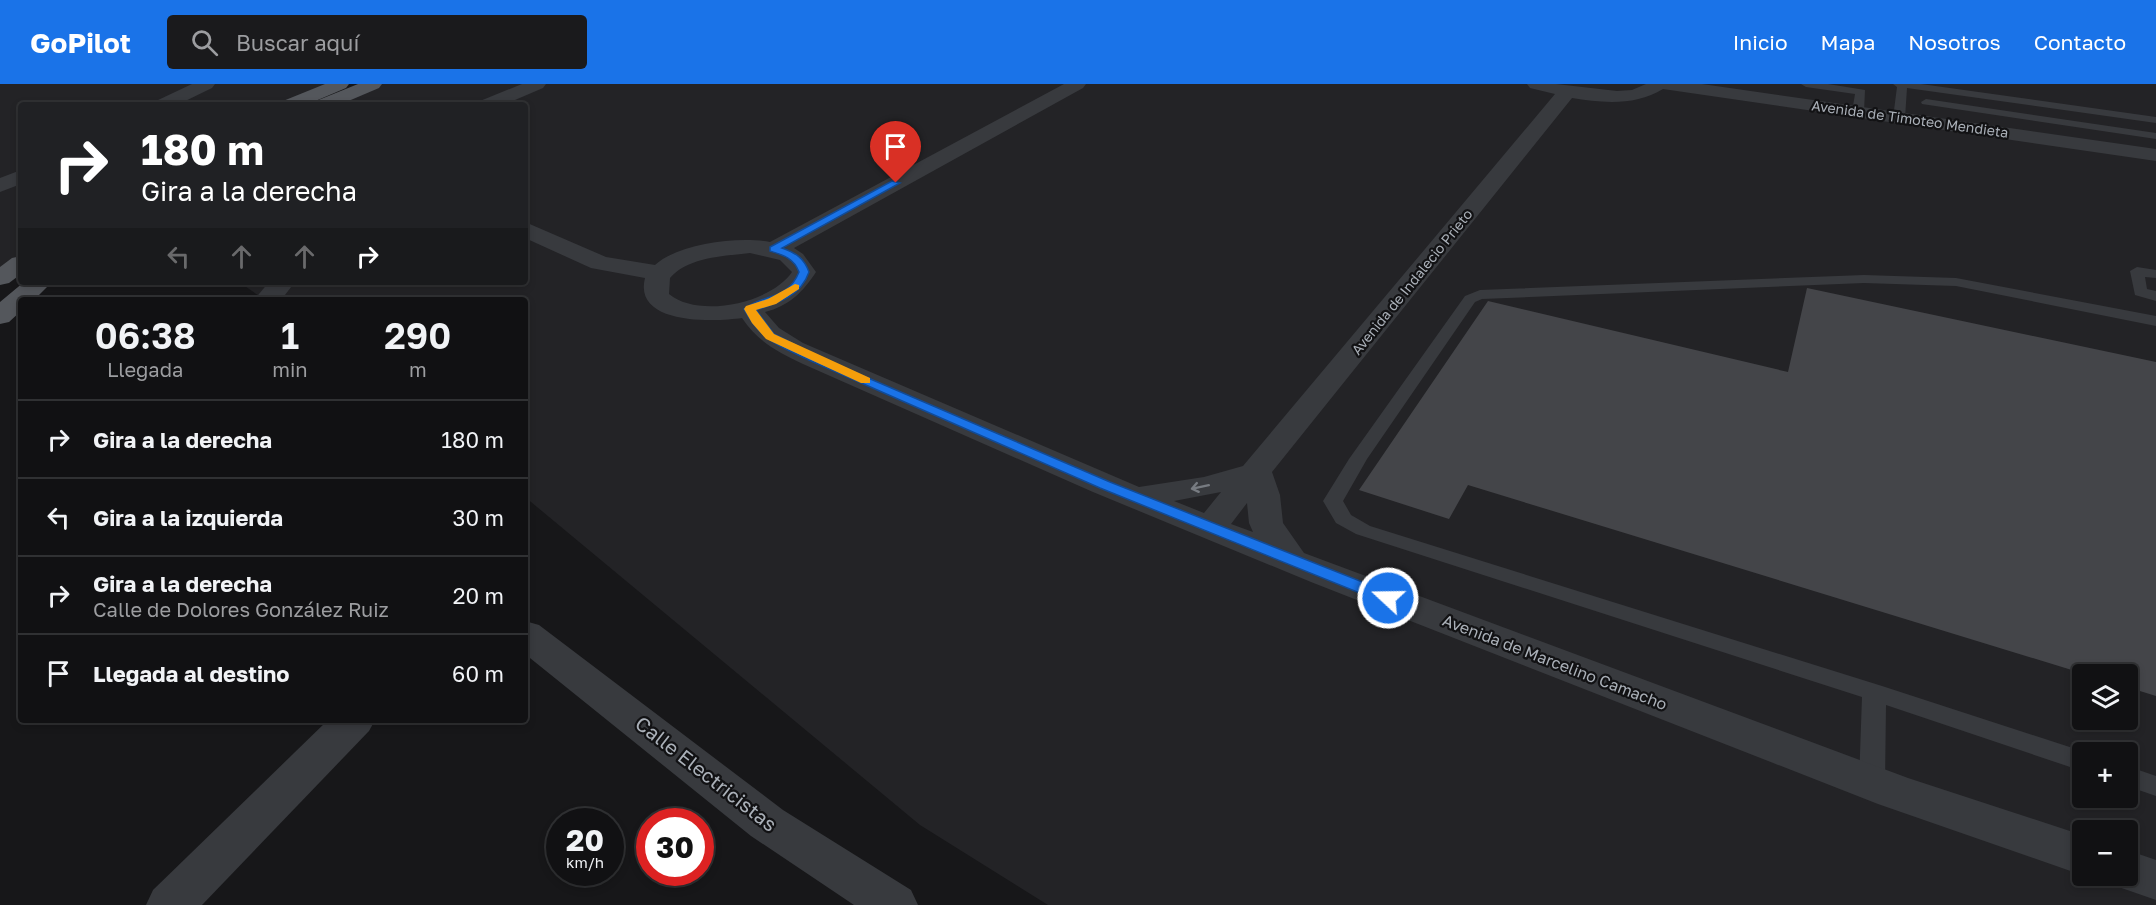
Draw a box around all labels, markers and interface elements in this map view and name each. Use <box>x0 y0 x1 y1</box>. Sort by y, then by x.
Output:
search box <box>167 15 587 69</box>
text: GoPilot <box>30 26 131 59</box>
icon: search <box>188 26 221 59</box>
text: Buscar aquí <box>236 29 359 56</box>
text: Inicio <box>1733 29 1788 55</box>
text: Mapa <box>1821 29 1875 55</box>
text: Nosotros <box>1908 29 2001 55</box>
text: Contacto <box>2034 29 2126 55</box>
street label: Avenida de Timoteo Mendieta <box>1811 96 2010 141</box>
pin <box>870 121 921 183</box>
text: 180 m <box>141 124 264 174</box>
icon: right <box>42 126 120 204</box>
icon: arrive <box>879 130 912 163</box>
text: Gira a la derecha <box>141 175 357 207</box>
street label: Avenida de Indalecio Prieto <box>1348 205 1476 358</box>
icon: left <box>162 240 195 273</box>
icon: ahead <box>225 240 258 273</box>
icon: ahead <box>288 240 321 273</box>
icon: right <box>351 240 384 273</box>
text: 06:38 <box>95 314 196 357</box>
text: 1 <box>281 314 299 357</box>
text: 290 <box>384 314 451 357</box>
text: Llegada <box>107 357 183 381</box>
text: min <box>272 357 308 381</box>
text: m <box>409 357 427 381</box>
icon: right <box>42 423 75 456</box>
text: Gira a la derecha <box>93 426 272 453</box>
text: 180 m <box>441 426 504 453</box>
one-way arrow <box>1190 482 1210 493</box>
icon: left <box>42 501 75 534</box>
text: Gira a la izquierda <box>93 504 283 531</box>
text: 30 m <box>453 504 504 531</box>
position arrow <box>1356 566 1420 630</box>
text: Gira a la derecha <box>93 570 272 597</box>
icon: right <box>42 579 75 612</box>
text: 20 m <box>453 582 504 609</box>
text: Calle de Dolores González Ruiz <box>93 597 389 621</box>
street label: Avenida de Marcelino Camacho <box>1440 610 1670 714</box>
icon: arrive <box>42 657 75 690</box>
text: Llegada al destino <box>93 660 290 687</box>
text: 60 m <box>452 660 504 687</box>
map controls <box>2072 664 2138 886</box>
button: layers <box>2072 664 2138 730</box>
street label: Calle Electricistas <box>631 711 782 836</box>
button: + <box>2072 742 2138 808</box>
speed limit sign: 30 <box>636 808 714 886</box>
button: − <box>2072 820 2138 886</box>
text: 20 <box>566 822 604 858</box>
text: km/h <box>566 853 604 871</box>

